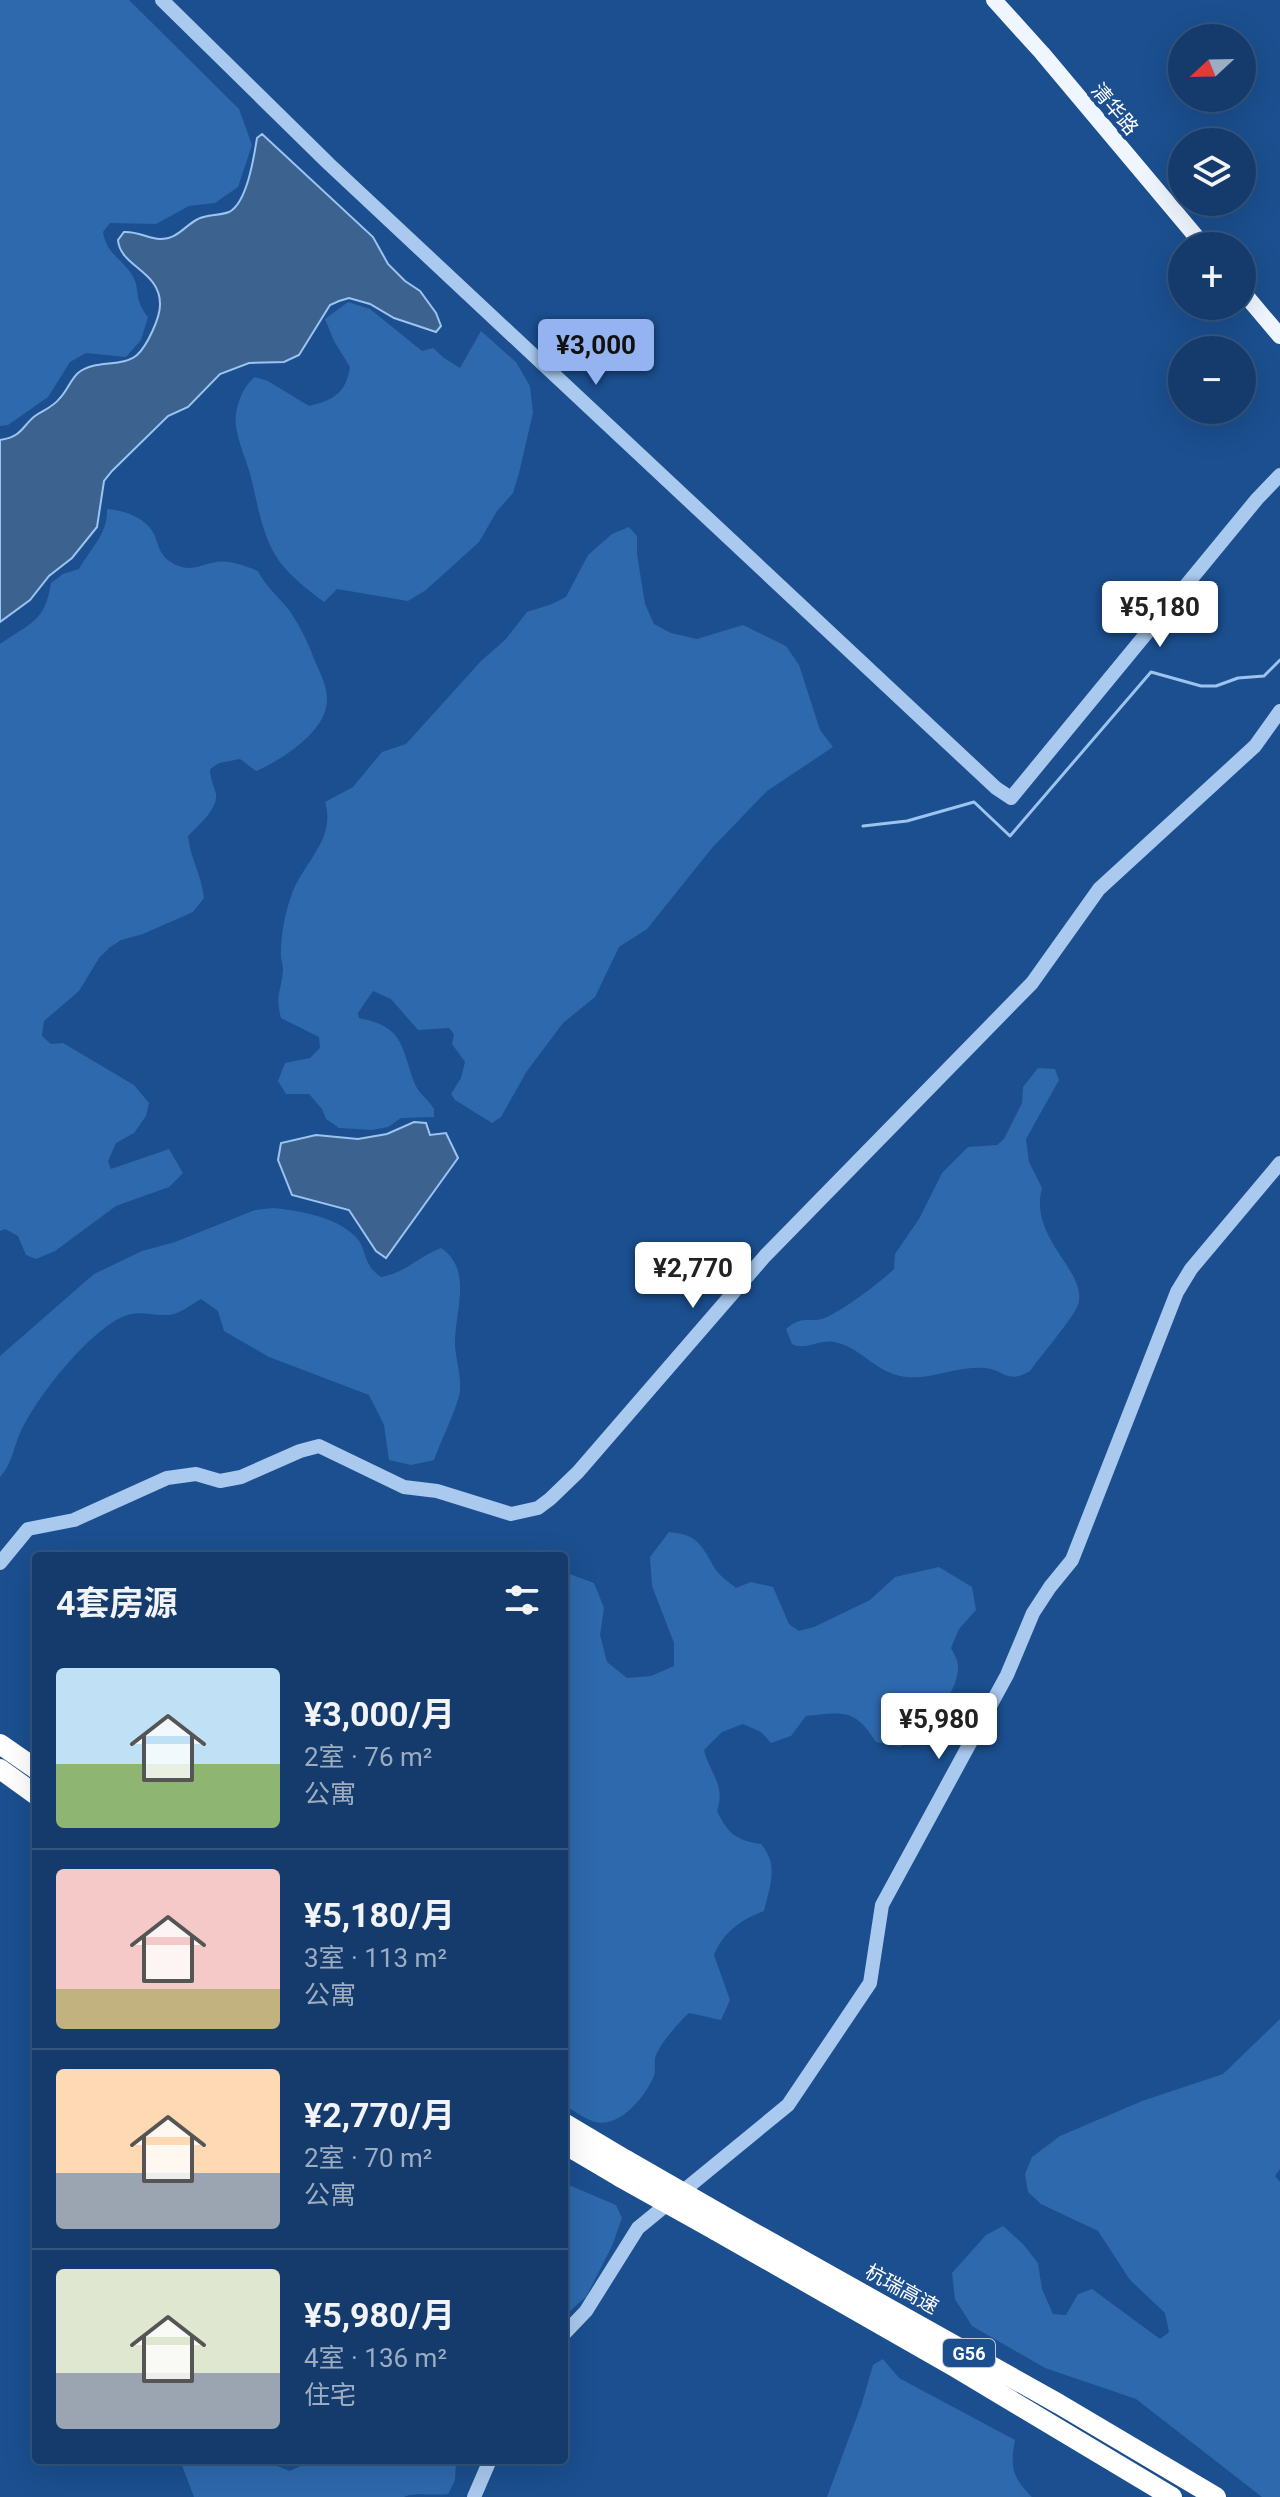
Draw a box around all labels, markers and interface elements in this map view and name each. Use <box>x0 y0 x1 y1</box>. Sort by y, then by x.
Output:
north arrow <box>1168 24 1256 112</box>
map controls <box>1168 24 1256 424</box>
street label: 清华路 <box>1087 78 1143 140</box>
button: layers <box>1168 128 1256 216</box>
button: + <box>1168 232 1256 320</box>
pin: ¥3,000 <box>531 319 661 387</box>
text: ¥3,000 <box>556 330 636 360</box>
button: − <box>1168 336 1256 424</box>
pin: ¥5,180 <box>1095 581 1225 649</box>
text: ¥5,180 <box>1120 592 1200 622</box>
pin: ¥2,770 <box>628 1242 758 1310</box>
text: ¥2,770 <box>653 1253 733 1283</box>
icon: filters <box>500 1578 544 1622</box>
text: 4套房源 <box>56 1583 178 1623</box>
pin: ¥5,980 <box>874 1693 1004 1761</box>
text: ¥3,000/月 <box>304 1694 455 1734</box>
icon: home <box>120 1700 216 1796</box>
text: ¥5,980 <box>899 1704 979 1734</box>
text: 2室 · 76 m² <box>304 1742 432 1772</box>
text: 公寓 <box>304 1779 356 1809</box>
text: ¥5,180/月 <box>304 1895 455 1935</box>
icon: home <box>120 1901 216 1997</box>
text: 3室 · 113 m² <box>304 1943 447 1973</box>
text: 公寓 <box>304 1980 356 2010</box>
text: ¥2,770/月 <box>304 2095 455 2135</box>
icon: home <box>120 2101 216 2197</box>
text: 2室 · 70 m² <box>304 2143 432 2173</box>
text: 公寓 <box>304 2180 356 2210</box>
street label: 杭瑞高速 <box>861 2259 943 2319</box>
text: ¥5,980/月 <box>304 2295 455 2335</box>
icon: home <box>120 2301 216 2397</box>
road number: G56 <box>943 2339 995 2367</box>
text: 4室 · 136 m² <box>304 2343 447 2373</box>
text: 住宅 <box>304 2380 356 2410</box>

